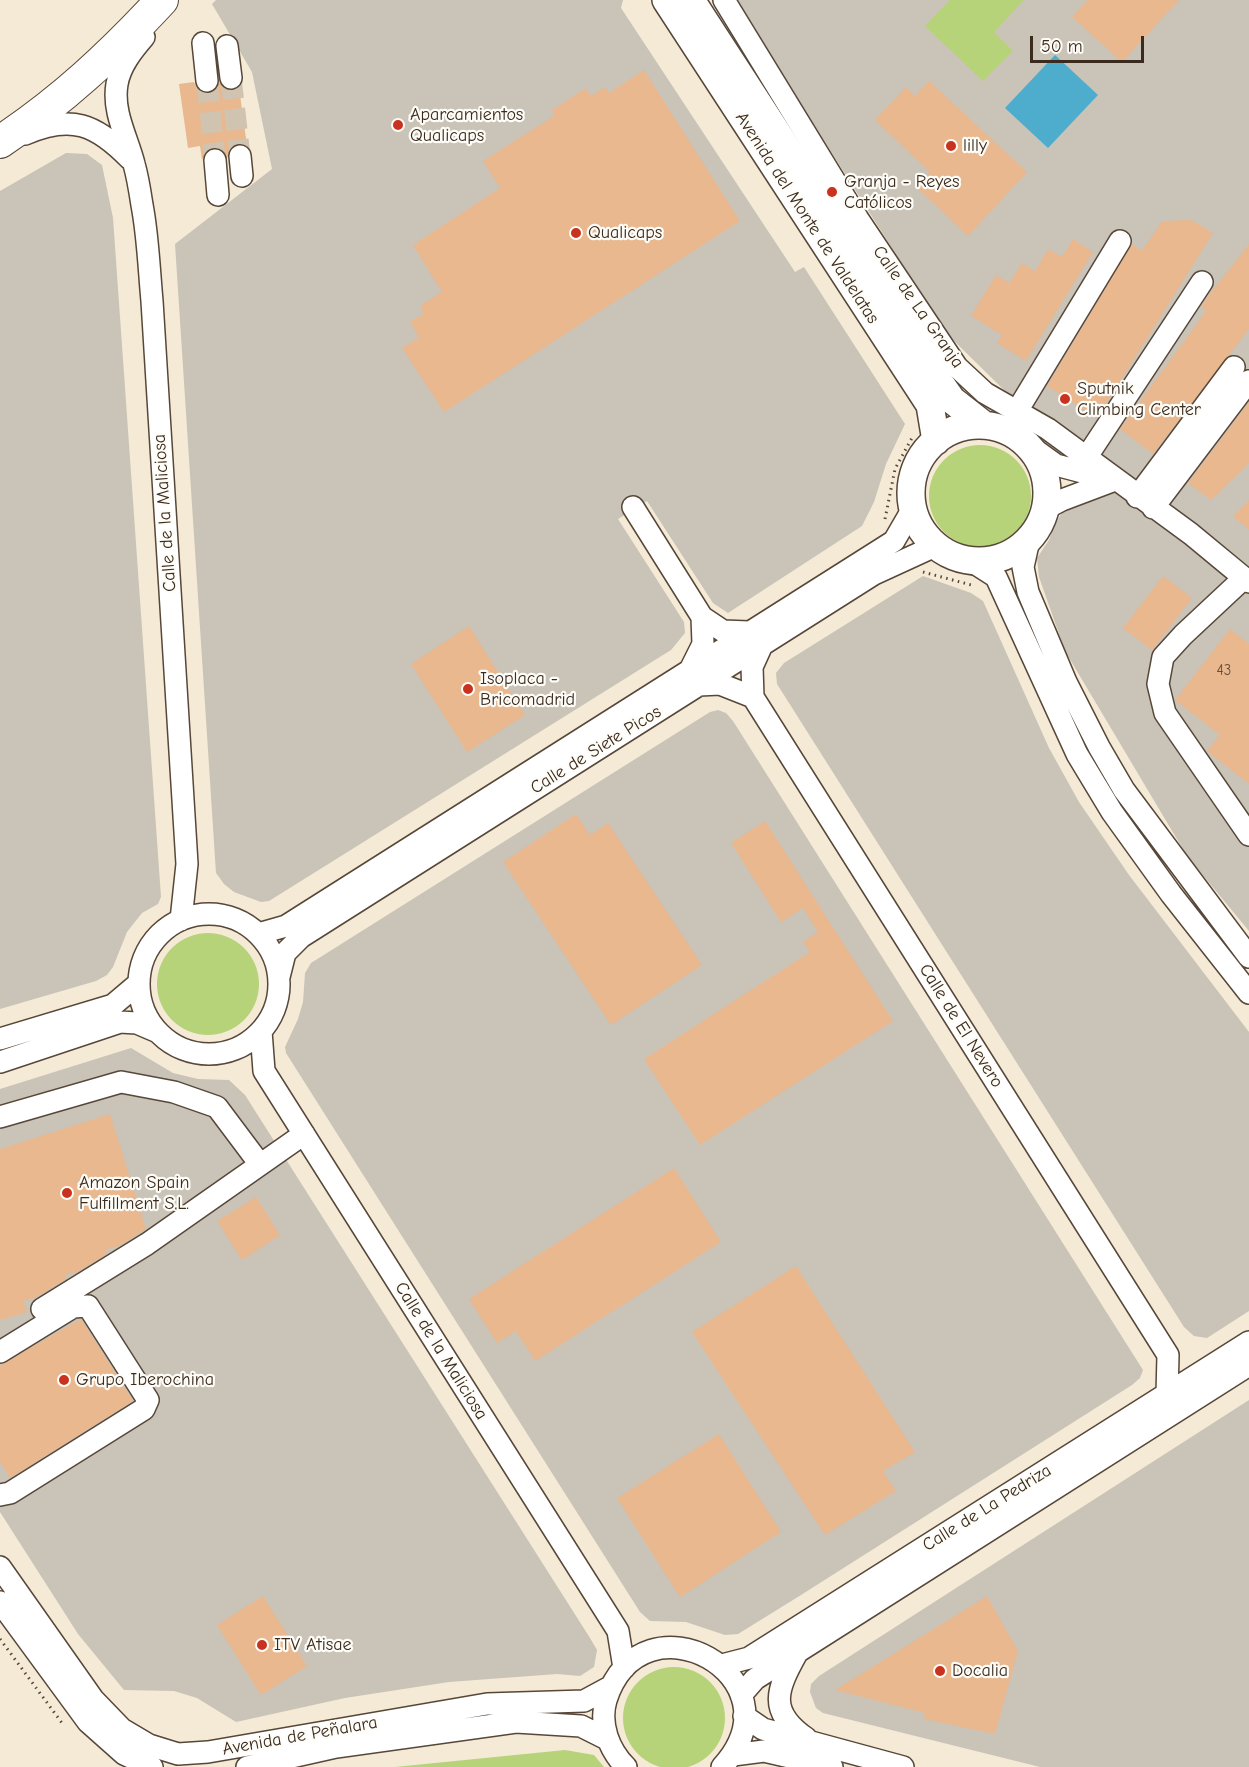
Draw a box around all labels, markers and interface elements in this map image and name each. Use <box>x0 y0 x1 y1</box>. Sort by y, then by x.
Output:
scale bar <box>1033 24 1147 62</box>
text: 50 m <box>1041 36 1083 57</box>
place label: Aparcamientos Qualicaps <box>410 104 523 146</box>
street label: Avenida del Monte de Valdelatas <box>730 108 884 328</box>
marker: Aparcamientos Qualicaps <box>391 118 405 132</box>
place label: lilly <box>963 135 987 157</box>
marker: lilly <box>944 139 958 153</box>
place label: Granja - Reyes Católicos <box>844 171 960 213</box>
marker: Granja - Reyes Católicos <box>825 185 839 199</box>
place label: Qualicaps <box>588 222 662 244</box>
marker: Qualicaps <box>569 226 583 240</box>
street label: Calle de La Granja <box>868 242 968 372</box>
place label: Sputnik Climbing Center <box>1077 378 1201 420</box>
marker: Sputnik Climbing Center <box>1058 392 1072 406</box>
street label: Calle de la Maliciosa <box>149 433 181 593</box>
house number: 43 <box>1217 662 1231 680</box>
place label: Isoplaca - Bricomadrid <box>480 668 575 710</box>
marker: Isoplaca - Bricomadrid <box>461 682 475 696</box>
street label: Calle de Siete Picos <box>527 701 665 799</box>
street label: Calle de El Nevero <box>914 960 1008 1092</box>
place label: Amazon Spain Fulfillment S.L. <box>79 1172 189 1214</box>
marker: Amazon Spain Fulfillment S.L. <box>60 1186 74 1200</box>
street label: Calle de la Maliciosa <box>390 1278 492 1424</box>
place label: Grupo Iberochina <box>76 1369 214 1391</box>
marker: Grupo Iberochina <box>57 1373 71 1387</box>
street label: Calle de La Pedriza <box>919 1460 1055 1556</box>
place label: ITV Atisae <box>274 1634 352 1656</box>
marker: ITV Atisae <box>255 1638 269 1652</box>
place label: Docalia <box>952 1660 1008 1682</box>
marker: Docalia <box>933 1664 947 1678</box>
street label: Avenida de Peñalara <box>221 1712 379 1760</box>

